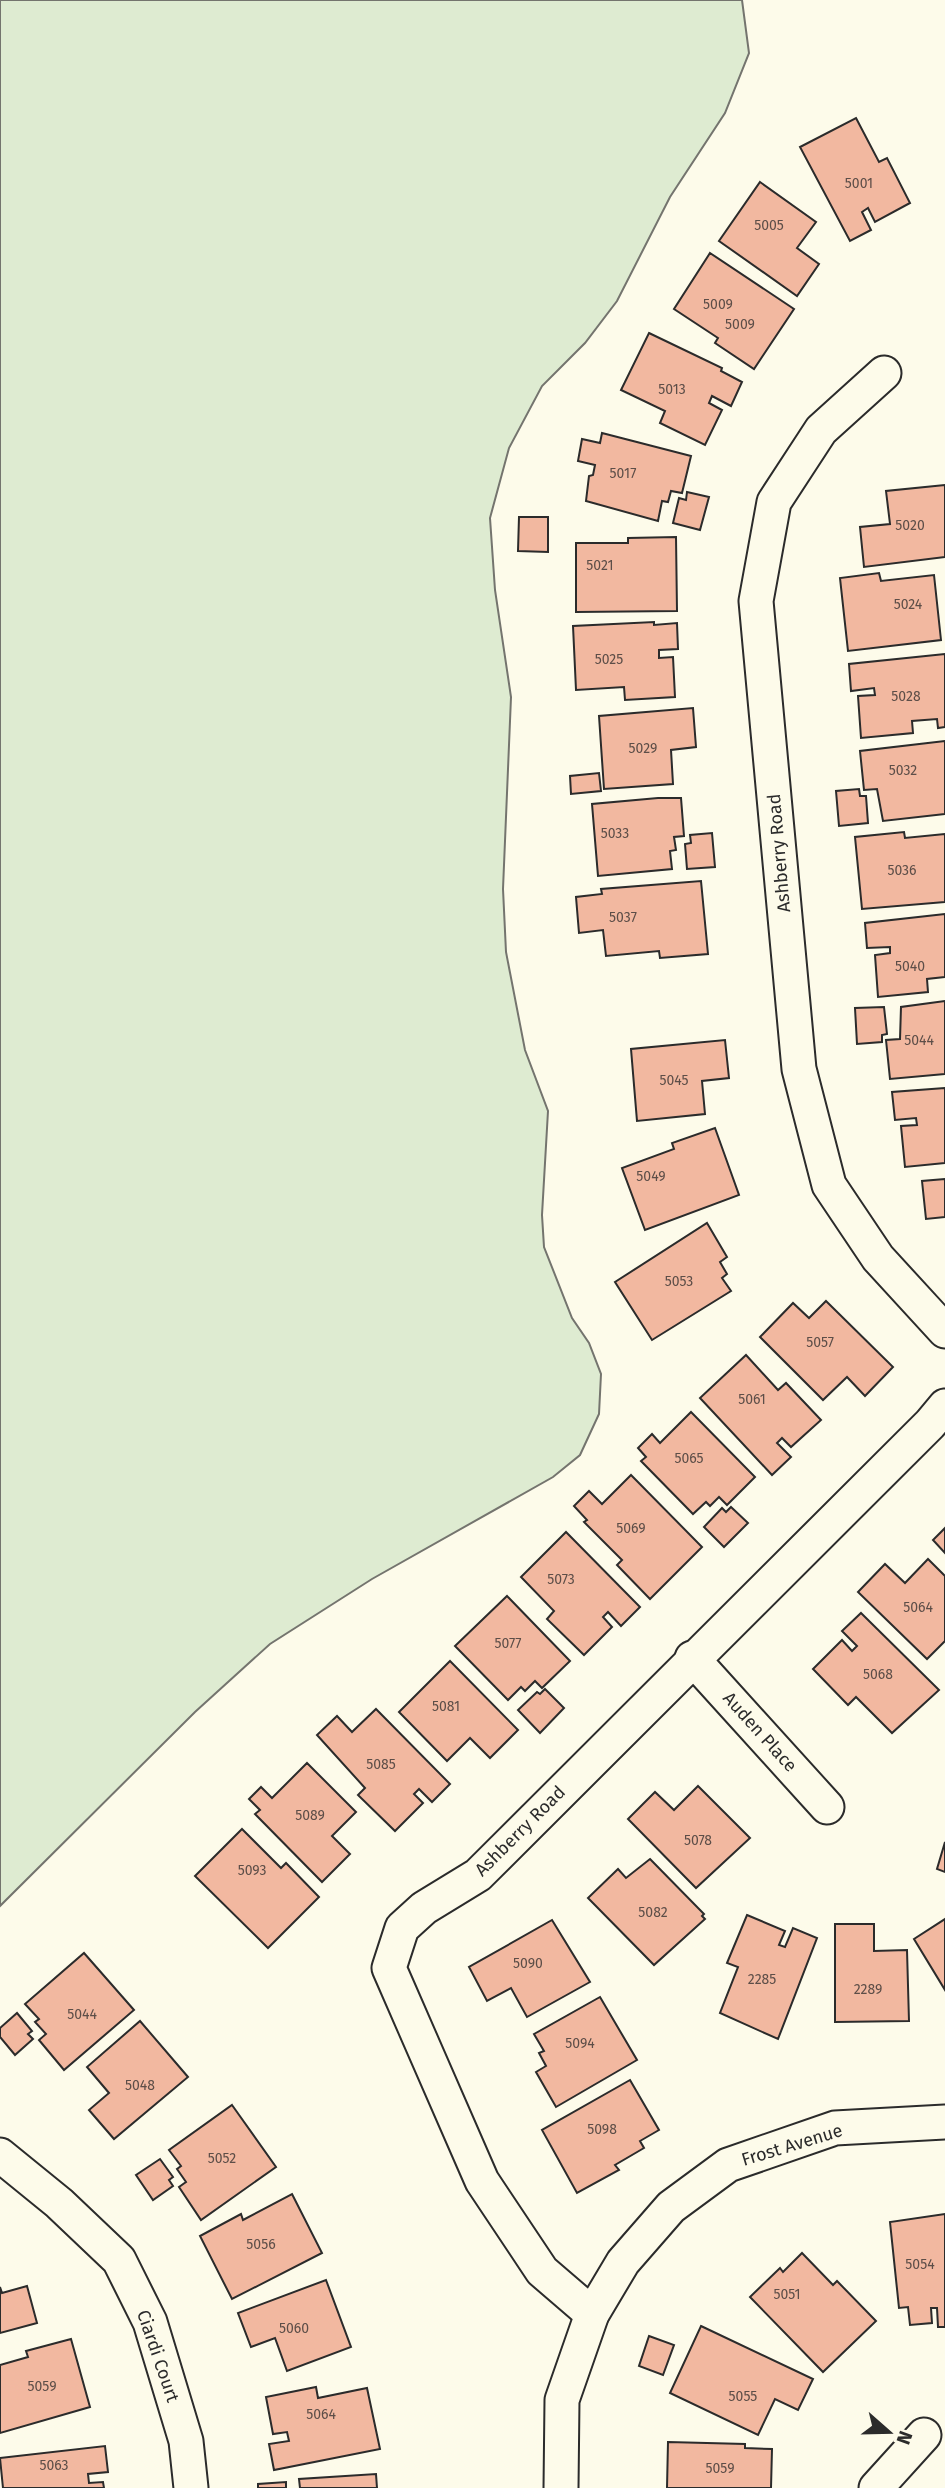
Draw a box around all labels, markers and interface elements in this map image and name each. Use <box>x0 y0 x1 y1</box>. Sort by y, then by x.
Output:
house number: 5001 <box>845 175 873 192</box>
house number: 5005 <box>754 217 784 234</box>
house number: 5009 <box>703 296 733 313</box>
house number: 5009 <box>725 316 755 333</box>
house number: 5013 <box>658 381 686 398</box>
house number: 5017 <box>610 465 636 482</box>
house number: 5020 <box>895 517 925 534</box>
house number: 5021 <box>586 557 614 574</box>
house number: 5024 <box>894 596 923 613</box>
house number: 5025 <box>595 651 623 668</box>
house number: 5028 <box>891 688 921 705</box>
house number: 5029 <box>629 740 657 757</box>
house number: 5032 <box>889 762 917 779</box>
street label: Ashberry Road <box>763 793 795 913</box>
house number: 5033 <box>601 825 629 842</box>
house number: 5036 <box>887 862 917 879</box>
house number: 5037 <box>609 909 637 926</box>
house number: 5040 <box>895 958 925 975</box>
house number: 5044 <box>904 1032 934 1049</box>
house number: 5045 <box>659 1072 689 1089</box>
house number: 5049 <box>636 1168 666 1185</box>
house number: 5053 <box>665 1273 693 1290</box>
house number: 5057 <box>806 1334 834 1351</box>
house number: 5061 <box>738 1391 766 1408</box>
house number: 5065 <box>674 1450 704 1467</box>
house number: 5069 <box>616 1520 646 1537</box>
house number: 5073 <box>547 1571 575 1588</box>
house number: 5064 <box>903 1599 933 1616</box>
house number: 5077 <box>495 1635 521 1652</box>
house number: 5068 <box>863 1666 893 1683</box>
street label: Auden Place <box>718 1687 802 1777</box>
house number: 5081 <box>432 1698 460 1715</box>
house number: 5085 <box>366 1756 396 1773</box>
street label: Ashberry Road <box>470 1781 570 1881</box>
house number: 5089 <box>295 1807 325 1824</box>
house number: 5078 <box>684 1832 712 1849</box>
house number: 5093 <box>238 1862 266 1879</box>
house number: 5082 <box>638 1904 668 1921</box>
house number: 5090 <box>513 1955 543 1972</box>
house number: 2285 <box>748 1971 776 1988</box>
house number: 2289 <box>854 1981 882 1998</box>
house number: 5044 <box>67 2006 97 2023</box>
house number: 5094 <box>565 2035 595 2052</box>
house number: 5048 <box>125 2077 155 2094</box>
street label: Frost Avenue <box>739 2119 845 2171</box>
house number: 5098 <box>587 2121 617 2138</box>
house number: 5052 <box>208 2150 236 2167</box>
house number: 5056 <box>246 2236 276 2253</box>
house number: 5054 <box>905 2256 935 2273</box>
house number: 5051 <box>773 2286 801 2303</box>
street label: Ciardi Court <box>132 2307 184 2405</box>
house number: 5060 <box>279 2320 309 2337</box>
house number: 5059 <box>28 2378 56 2395</box>
house number: 5055 <box>729 2388 757 2405</box>
north arrow <box>854 2397 924 2467</box>
house number: 5064 <box>306 2406 336 2423</box>
text: N <box>892 2428 917 2448</box>
house number: 5063 <box>39 2457 69 2474</box>
house number: 5059 <box>706 2460 734 2477</box>

